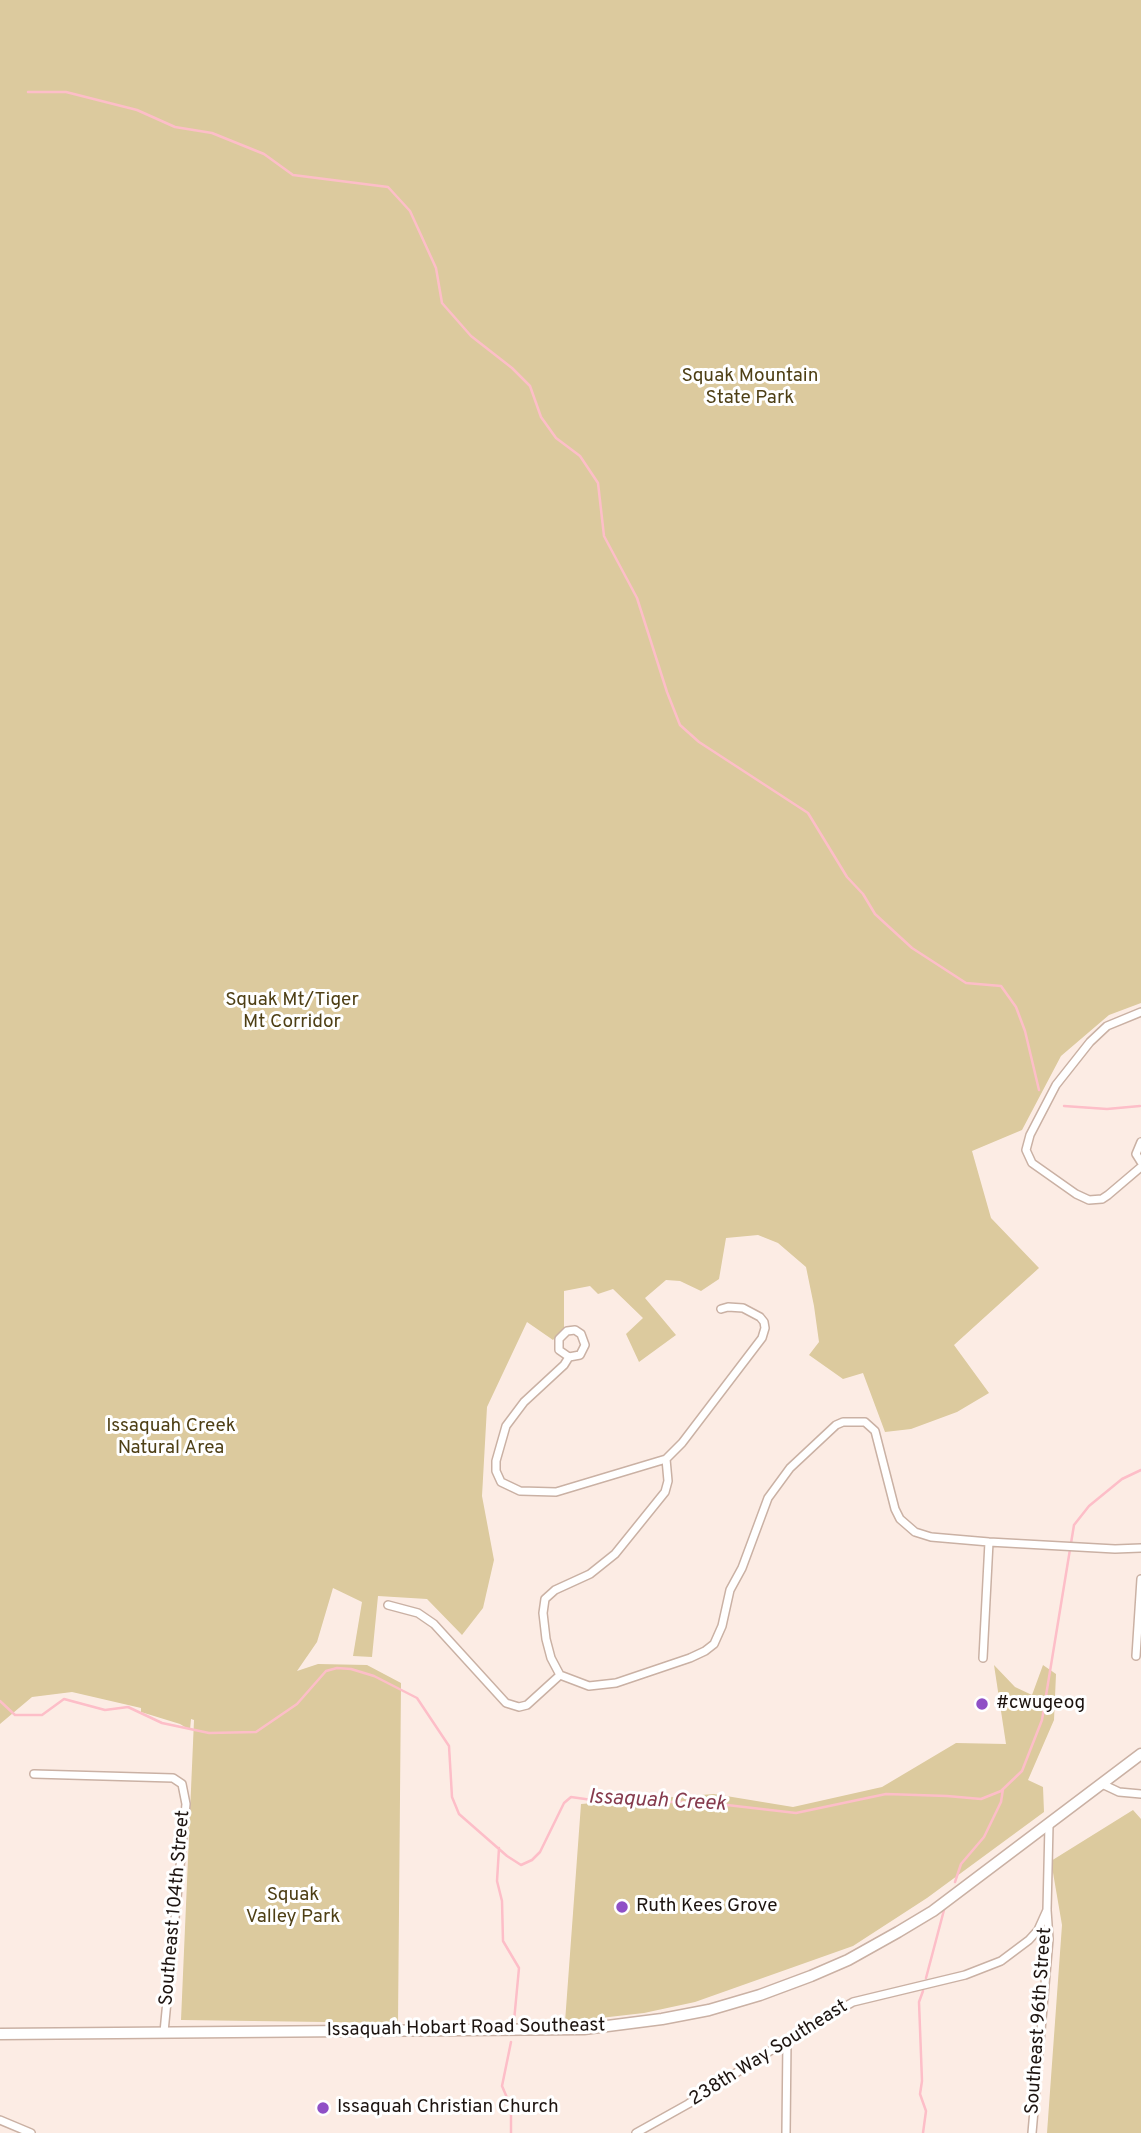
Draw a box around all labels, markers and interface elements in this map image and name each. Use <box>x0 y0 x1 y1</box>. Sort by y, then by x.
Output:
park label: Squak Mountain State Park <box>682 366 818 410</box>
park label: Squak Mt/Tiger Mt Corridor <box>225 990 359 1034</box>
park label: Issaquah Creek Natural Area <box>106 1416 236 1460</box>
place label: #cwugeog <box>996 1693 1085 1715</box>
marker: #cwugeog <box>974 1696 990 1712</box>
water label: Issaquah Creek <box>588 1786 726 1818</box>
street label: Southeast 104th Street <box>156 1809 196 2007</box>
park label: Squak Valley Park <box>246 1885 340 1929</box>
place label: Ruth Kees Grove <box>636 1896 777 1918</box>
marker: Ruth Kees Grove <box>614 1899 630 1915</box>
street label: Southeast 96th Street <box>1022 1927 1058 2115</box>
street label: 238th Way Southeast <box>686 1996 852 2112</box>
street label: Issaquah Hobart Road Southeast <box>327 2015 605 2043</box>
place label: Issaquah Christian Church <box>337 2097 559 2119</box>
marker: Issaquah Christian Church <box>315 2100 331 2116</box>

